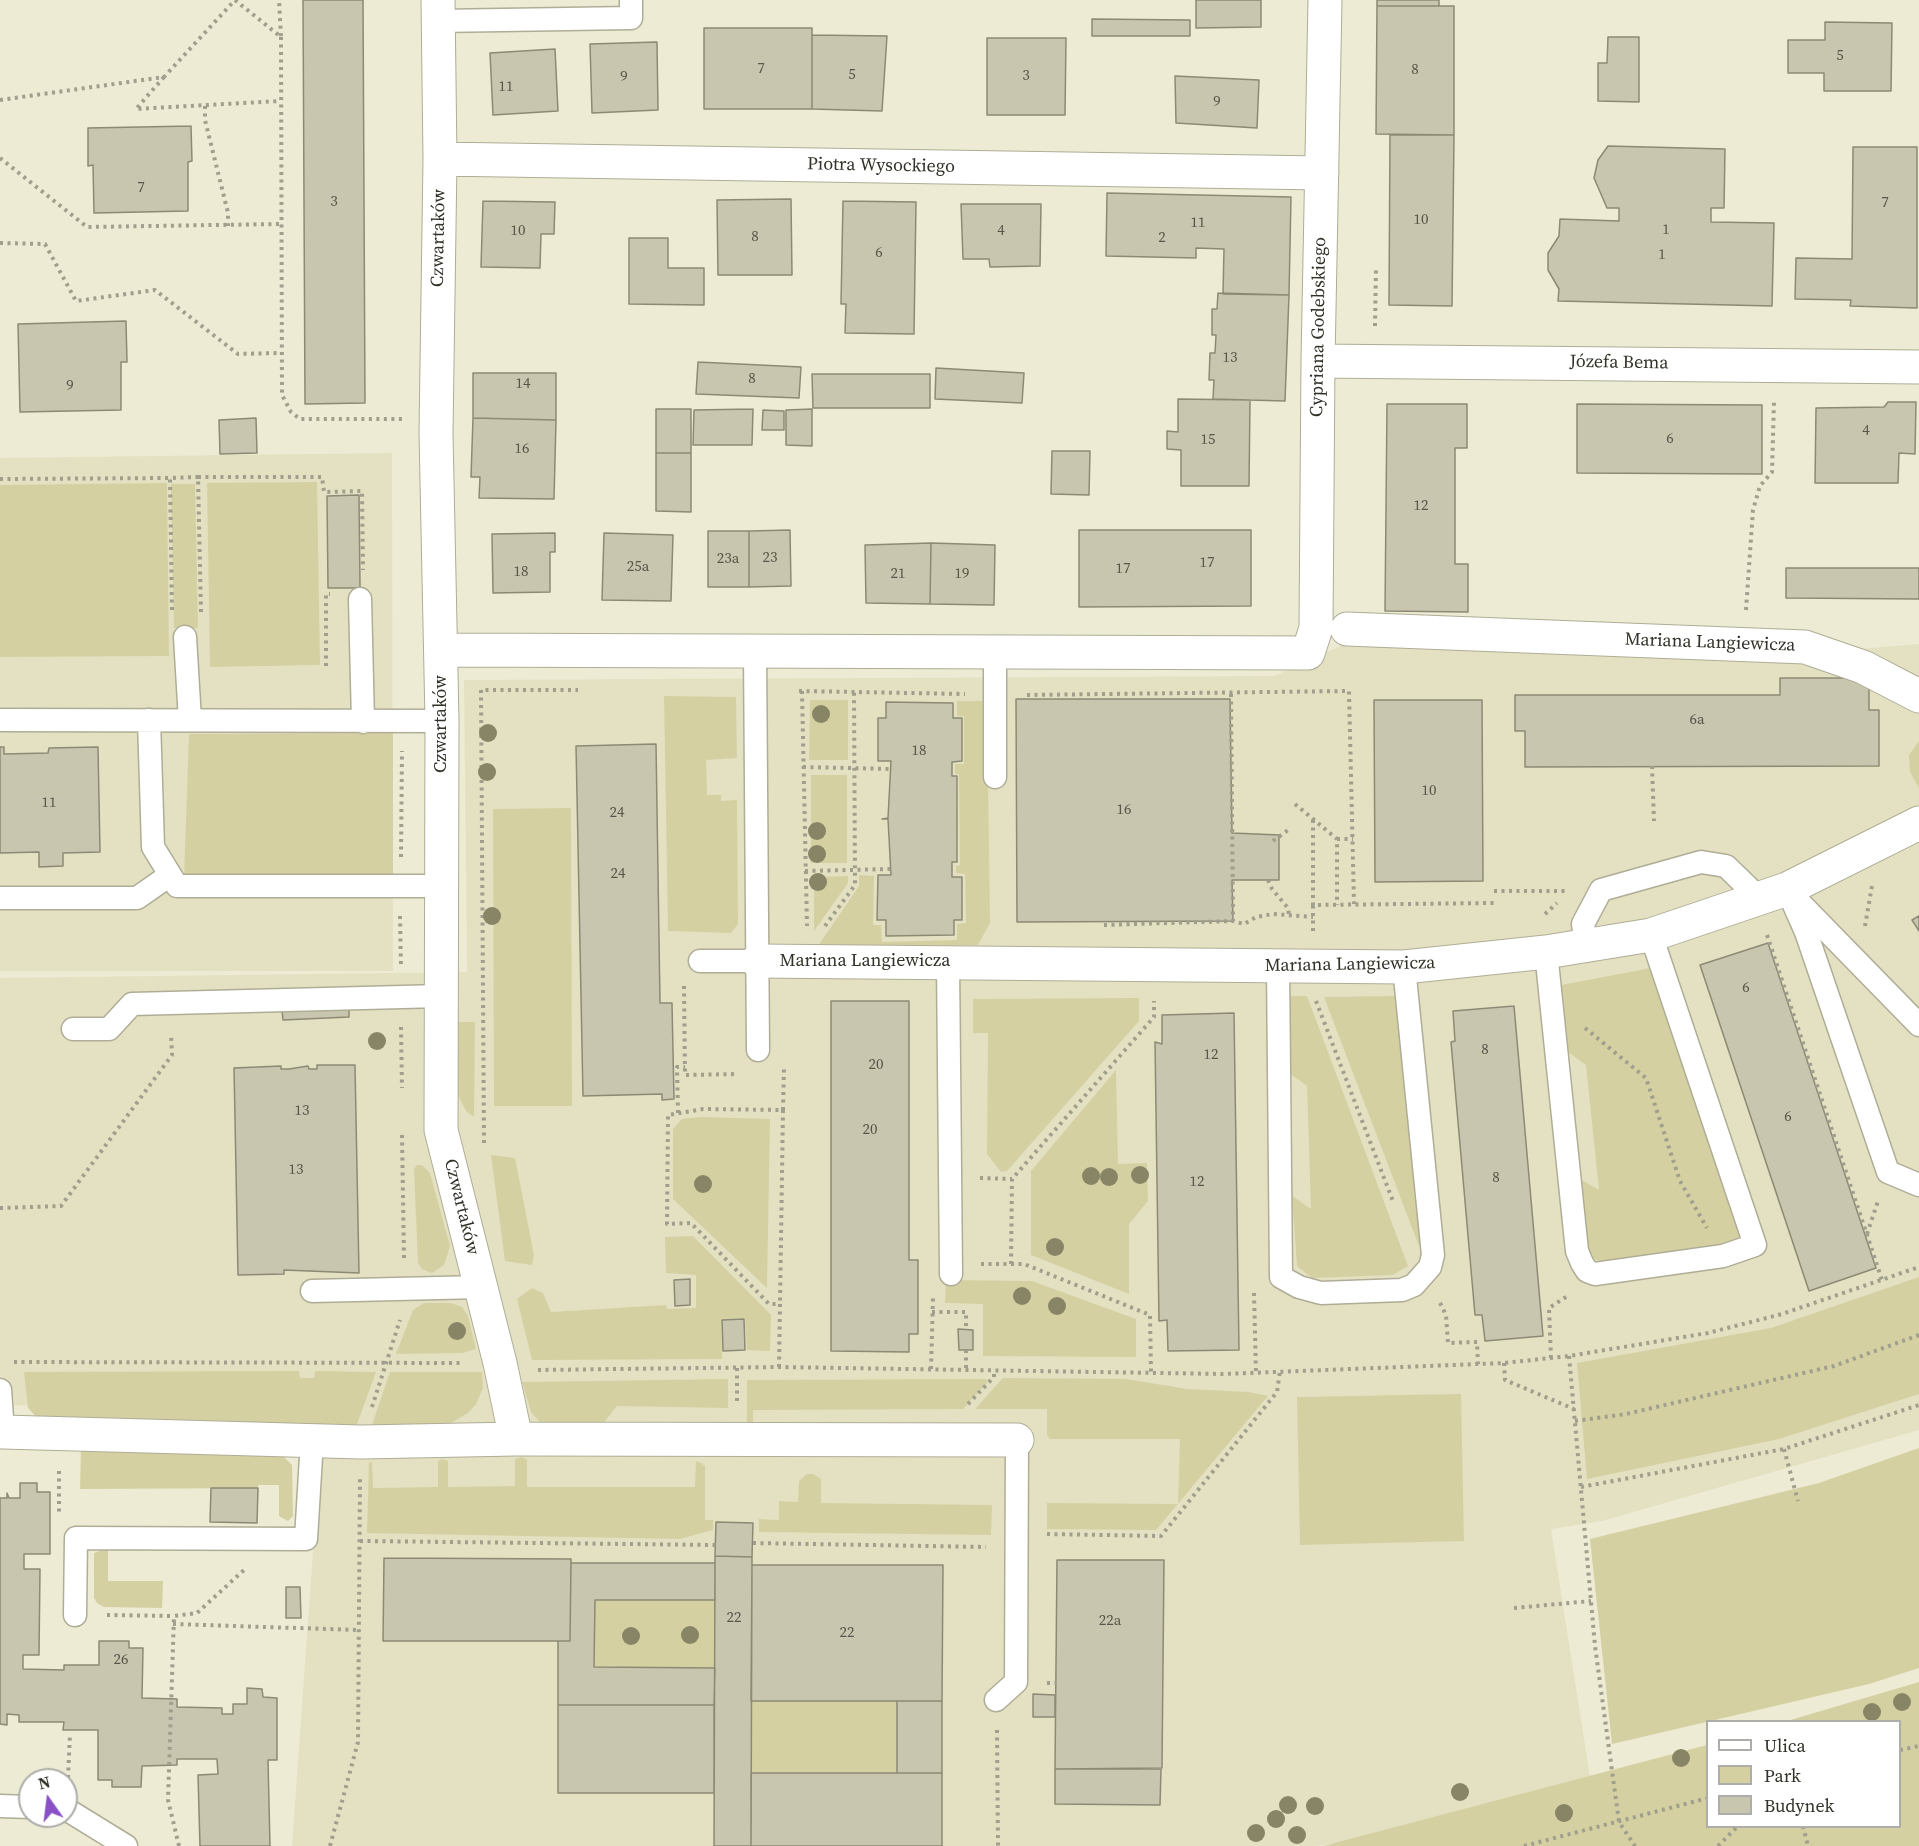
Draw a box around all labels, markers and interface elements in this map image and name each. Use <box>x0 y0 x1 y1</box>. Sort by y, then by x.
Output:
house number: 5 <box>1836 47 1844 65</box>
house number: 7 <box>757 60 765 78</box>
house number: 8 <box>1411 61 1419 79</box>
house number: 5 <box>848 66 856 84</box>
house number: 3 <box>1022 67 1030 85</box>
house number: 9 <box>620 68 628 86</box>
house number: 11 <box>499 78 513 96</box>
house number: 9 <box>1213 93 1221 111</box>
street label: Piotra Wysockiego <box>807 154 955 178</box>
house number: 7 <box>137 179 145 197</box>
street label: Czwartaków <box>427 189 451 287</box>
house number: 3 <box>330 193 338 211</box>
house number: 7 <box>1881 194 1889 212</box>
house number: 10 <box>1414 211 1428 229</box>
house number: 11 <box>1191 214 1205 232</box>
house number: 1 <box>1662 221 1670 239</box>
house number: 10 <box>511 222 525 240</box>
house number: 4 <box>997 222 1005 240</box>
house number: 8 <box>751 228 759 246</box>
house number: 2 <box>1158 229 1166 247</box>
street label: Cypriana Godebskiego <box>1307 237 1331 417</box>
house number: 6 <box>875 244 883 262</box>
house number: 1 <box>1658 246 1666 264</box>
house number: 13 <box>1223 349 1237 367</box>
street label: Józefa Bema <box>1569 351 1669 375</box>
house number: 8 <box>748 370 756 388</box>
house number: 14 <box>516 375 530 393</box>
house number: 9 <box>66 377 74 395</box>
house number: 4 <box>1862 422 1870 440</box>
house number: 6 <box>1666 430 1674 448</box>
house number: 15 <box>1201 431 1215 449</box>
house number: 16 <box>515 440 529 458</box>
house number: 12 <box>1414 497 1428 515</box>
house number: 23 <box>763 549 777 567</box>
house number: 23a <box>717 550 739 568</box>
house number: 17 <box>1200 554 1214 572</box>
house number: 25a <box>627 558 649 576</box>
house number: 17 <box>1116 560 1130 578</box>
house number: 18 <box>514 563 528 581</box>
house number: 21 <box>891 565 905 583</box>
house number: 19 <box>955 565 969 583</box>
street label: Mariana Langiewicza <box>1624 629 1796 657</box>
street label: Czwartaków <box>430 675 452 773</box>
house number: 6a <box>1689 711 1705 729</box>
house number: 18 <box>912 742 926 760</box>
house number: 10 <box>1422 782 1436 800</box>
house number: 11 <box>42 794 56 812</box>
house number: 16 <box>1117 801 1131 819</box>
house number: 24 <box>610 804 624 822</box>
house number: 24 <box>611 865 625 883</box>
street label: Mariana Langiewicza <box>780 950 950 972</box>
street label: Mariana Langiewicza <box>1264 953 1436 977</box>
house number: 6 <box>1742 979 1750 997</box>
house number: 8 <box>1481 1041 1489 1059</box>
house number: 12 <box>1204 1046 1218 1064</box>
house number: 20 <box>869 1056 883 1074</box>
house number: 13 <box>295 1102 309 1120</box>
house number: 6 <box>1784 1108 1792 1126</box>
house number: 20 <box>863 1121 877 1139</box>
street label: Czwartaków <box>439 1157 483 1257</box>
house number: 13 <box>289 1161 303 1179</box>
house number: 8 <box>1492 1169 1500 1187</box>
house number: 12 <box>1190 1173 1204 1191</box>
house number: 22 <box>727 1609 741 1627</box>
house number: 22a <box>1099 1612 1121 1630</box>
house number: 22 <box>840 1624 854 1642</box>
house number: 26 <box>114 1651 128 1669</box>
legend <box>1706 1720 1901 1828</box>
text: Ulica <box>1764 1733 1806 1758</box>
text: Park <box>1764 1763 1801 1788</box>
north arrow <box>18 1768 78 1828</box>
text: N <box>36 1770 52 1795</box>
text: Budynek <box>1764 1793 1834 1818</box>

